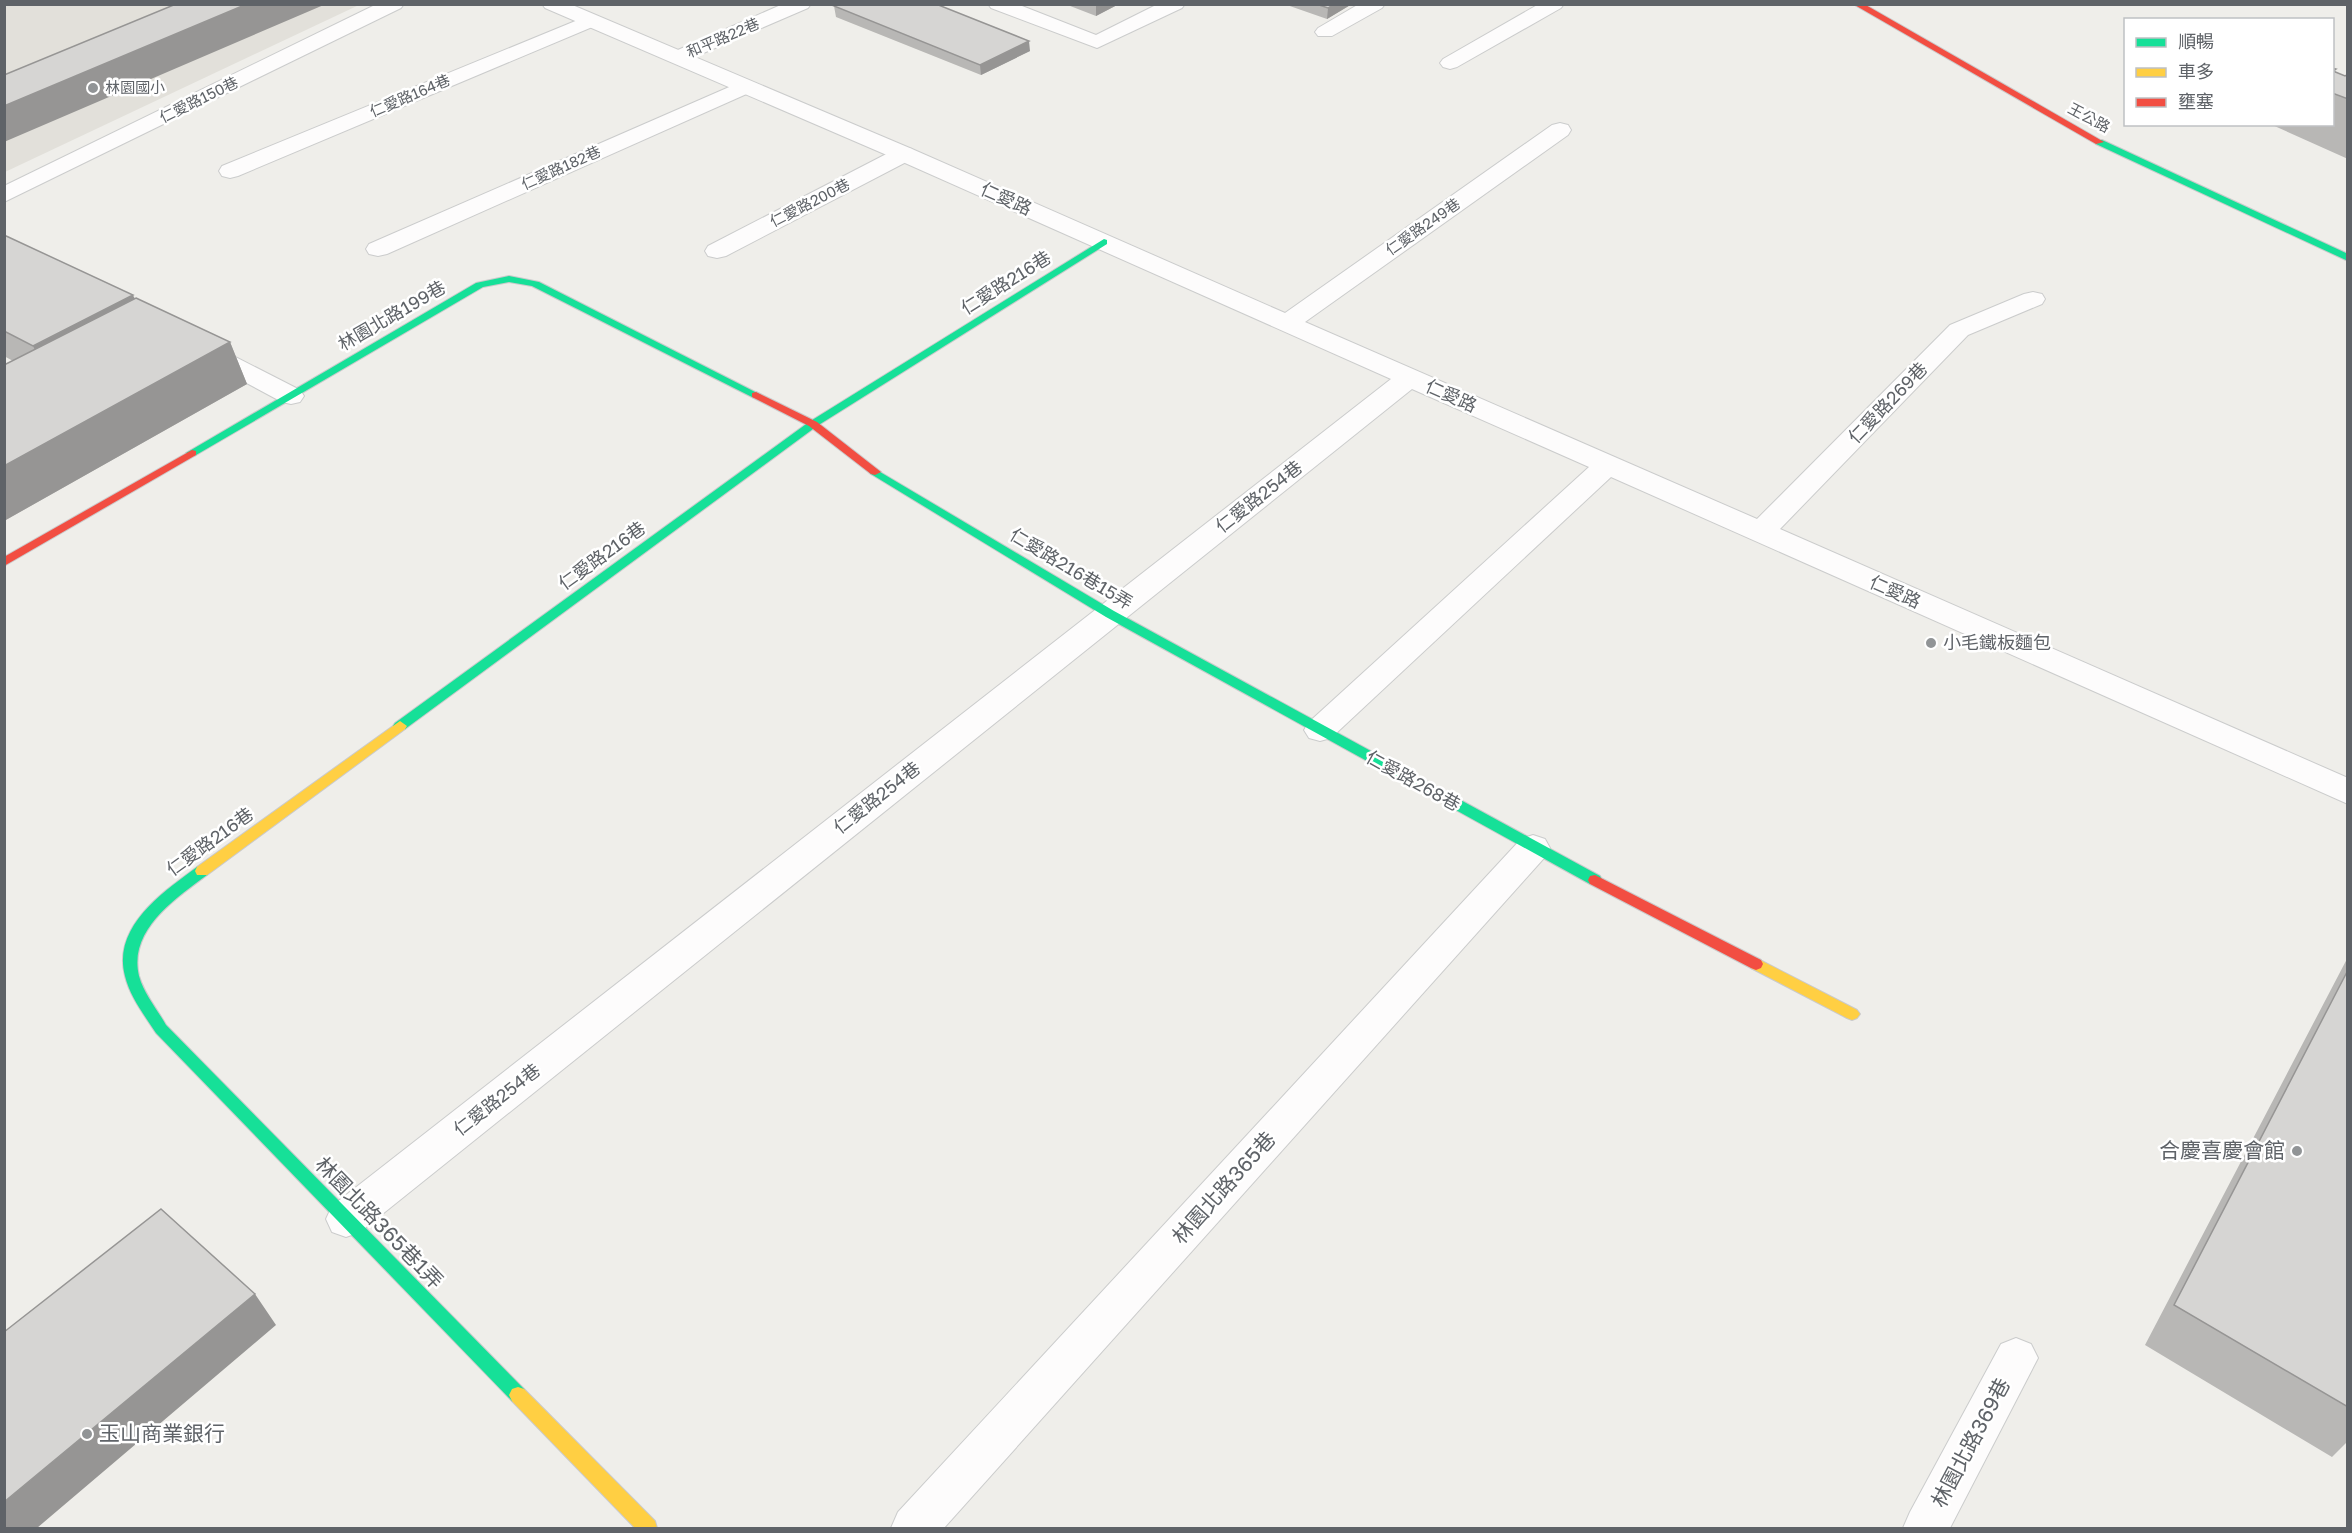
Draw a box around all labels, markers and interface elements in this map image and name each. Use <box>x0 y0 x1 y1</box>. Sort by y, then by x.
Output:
street label: 和平路22巷 <box>683 14 762 60</box>
legend <box>2124 18 2334 126</box>
text: 順暢 <box>2178 30 2214 52</box>
text: 車多 <box>2178 60 2214 82</box>
street label: 仁愛路164巷 <box>367 70 452 120</box>
street label: 仁愛路150巷 <box>156 72 241 126</box>
place label: 林園國小 <box>105 78 165 96</box>
marker: 林園國小 <box>86 81 100 95</box>
text: 壅塞 <box>2178 90 2214 112</box>
street label: 王公路 <box>2065 99 2114 136</box>
street label: 仁愛路182巷 <box>518 142 603 193</box>
street label: 仁愛路200巷 <box>767 174 853 230</box>
street label: 仁愛路 <box>977 177 1036 219</box>
street label: 仁愛路249巷 <box>1382 194 1463 258</box>
street label: 仁愛路216巷 <box>956 246 1055 319</box>
street label: 林園北路199巷 <box>334 275 449 355</box>
street label: 仁愛路269巷 <box>1843 357 1931 447</box>
street label: 仁愛路 <box>1422 374 1481 416</box>
street label: 仁愛路254巷 <box>1211 456 1306 537</box>
street label: 仁愛路216巷 <box>554 516 649 594</box>
street label: 仁愛路216巷15弄 <box>1006 523 1137 613</box>
street label: 仁愛路 <box>1866 570 1925 612</box>
place label: 小毛鐵板麵包 <box>1943 631 2051 653</box>
marker: 小毛鐵板麵包 <box>1924 636 1938 650</box>
street label: 仁愛路268巷 <box>1363 745 1464 815</box>
street label: 仁愛路254巷 <box>829 757 924 838</box>
street label: 仁愛路216巷 <box>162 802 257 880</box>
street label: 仁愛路254巷 <box>449 1059 544 1140</box>
street label: 林園北路365巷 <box>1166 1126 1280 1249</box>
place label: 合慶喜慶會館 <box>2159 1137 2285 1163</box>
marker: 合慶喜慶會館 <box>2290 1144 2304 1158</box>
street label: 林園北路365巷1弄 <box>310 1151 449 1294</box>
street label: 林園北路369巷 <box>1925 1373 2015 1512</box>
place label: 玉山商業銀行 <box>99 1420 225 1446</box>
marker: 玉山商業銀行 <box>80 1427 94 1441</box>

